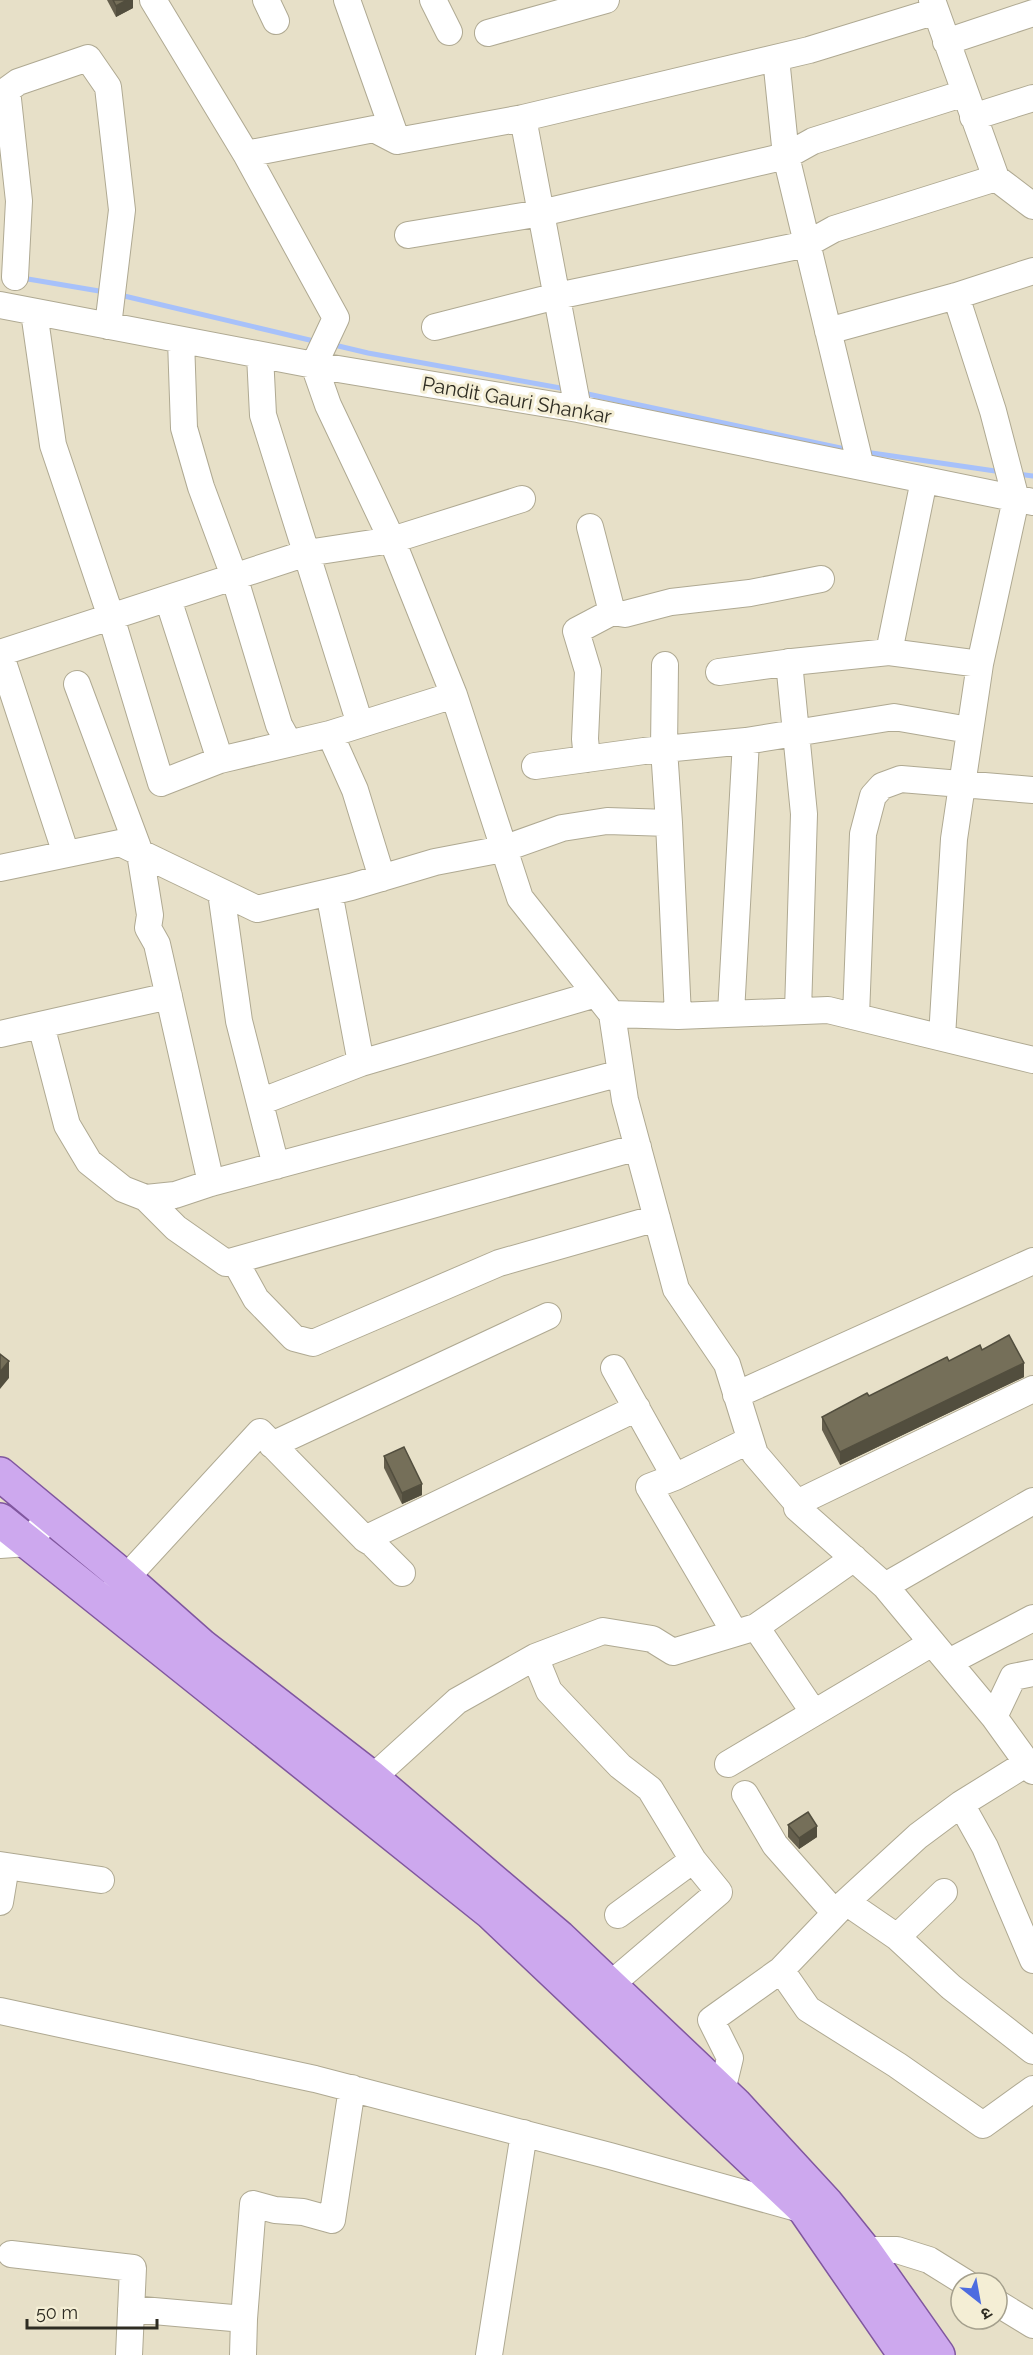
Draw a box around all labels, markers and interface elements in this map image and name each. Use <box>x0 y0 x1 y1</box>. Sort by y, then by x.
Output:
street label: Pandit Gauri Shankar <box>420 372 614 428</box>
north arrow <box>949 2271 1009 2331</box>
scale bar <box>27 2292 158 2330</box>
text: 50 m <box>36 2302 78 2323</box>
text: उ <box>977 2303 995 2324</box>

